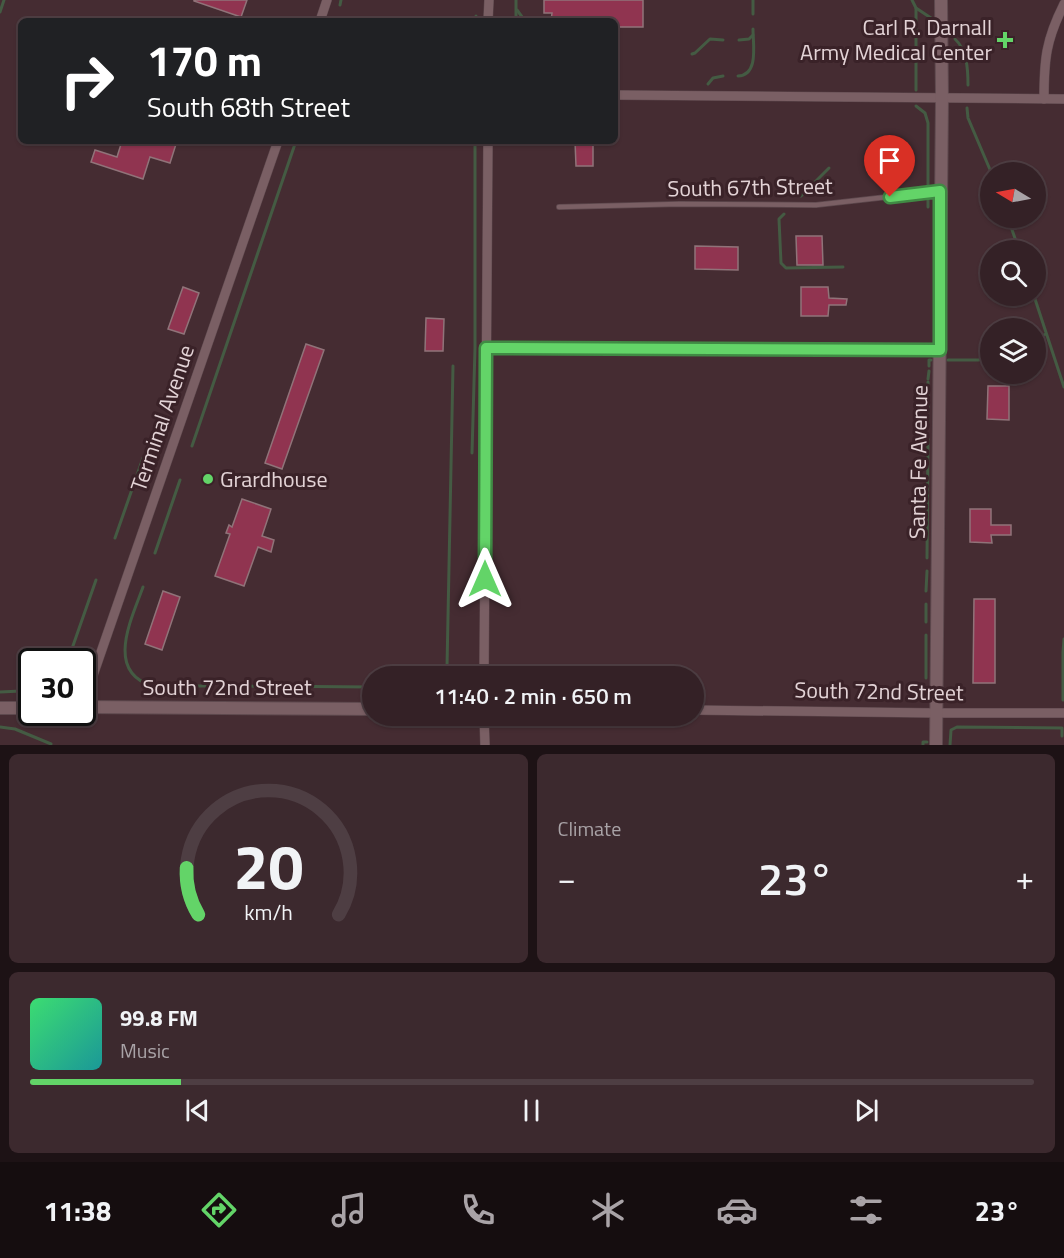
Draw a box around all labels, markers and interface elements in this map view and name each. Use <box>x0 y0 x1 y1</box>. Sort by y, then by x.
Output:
place label: Carl R. Darnall Army Medical Center <box>800 10 992 69</box>
text: 170 m <box>147 28 262 92</box>
marker: Carl R. Darnall Army Medical Center <box>996 31 1014 49</box>
icon: right <box>48 42 126 120</box>
text: South 68th Street <box>147 86 350 127</box>
pin <box>864 135 915 197</box>
icon: arrive <box>873 144 906 177</box>
north arrow <box>980 162 1046 228</box>
map controls <box>980 162 1046 384</box>
street label: South 67th Street <box>667 169 833 205</box>
button: search <box>980 240 1046 306</box>
button: layers <box>980 318 1046 384</box>
street label: Terminal Avenue <box>121 340 203 496</box>
street label: Santa Fe Avenue <box>900 385 936 539</box>
place label: Grardhouse <box>220 462 328 496</box>
marker: Grardhouse <box>201 472 215 486</box>
position arrow <box>453 547 517 611</box>
speed limit sign: 30 <box>18 648 96 726</box>
street label: South 72nd Street <box>142 670 312 704</box>
street label: South 72nd Street <box>794 673 964 709</box>
text: 11:40 · 2 min · 650 m <box>434 679 632 713</box>
text: Climate <box>558 813 621 844</box>
text: 20 <box>233 818 303 913</box>
text: 23° <box>758 844 834 912</box>
text: − <box>558 853 576 903</box>
text: + <box>1016 853 1034 903</box>
text: km/h <box>244 897 293 929</box>
text: 99.8 FM <box>120 1001 198 1035</box>
text: Music <box>120 1035 170 1066</box>
icon: previous <box>181 1094 214 1127</box>
icon: pause <box>515 1094 548 1127</box>
icon: next <box>850 1094 883 1127</box>
icon: directions <box>198 1189 240 1231</box>
icon: music <box>328 1189 370 1231</box>
icon: phone <box>457 1189 499 1231</box>
icon: climate <box>587 1189 629 1231</box>
icon: car <box>716 1189 758 1231</box>
icon: filters <box>845 1189 887 1231</box>
text: 11:38 <box>44 1190 111 1231</box>
text: 23° <box>975 1190 1020 1231</box>

